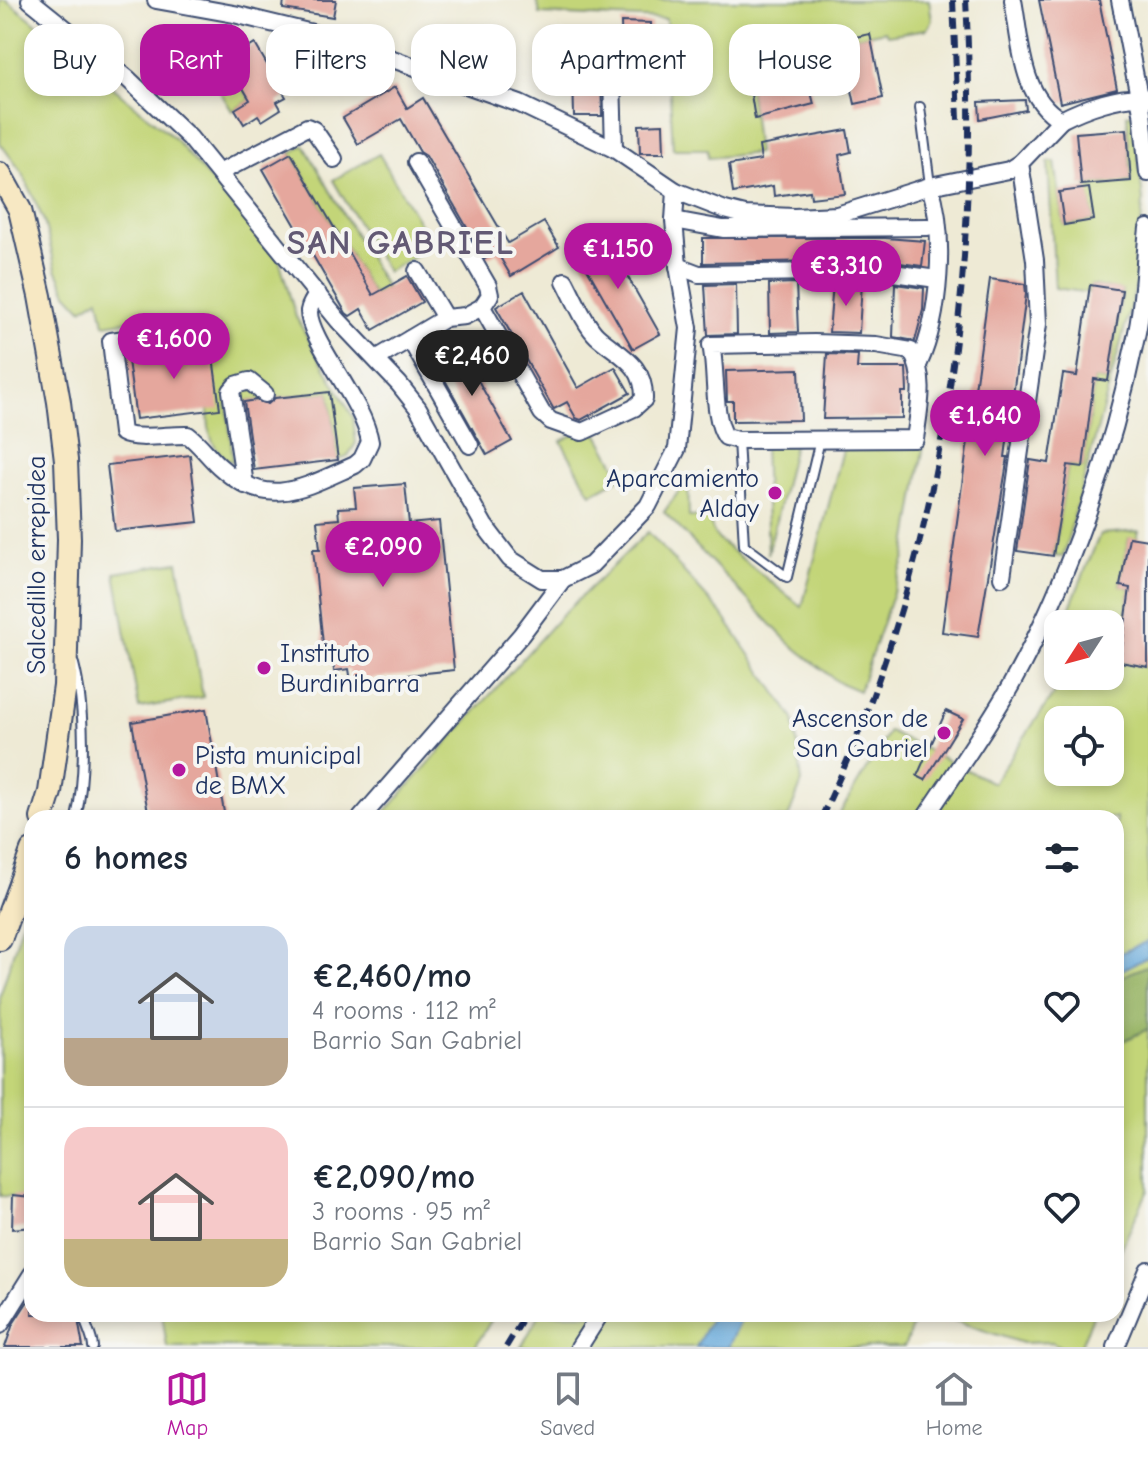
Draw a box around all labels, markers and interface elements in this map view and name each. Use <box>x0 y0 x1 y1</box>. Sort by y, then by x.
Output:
chip: Buy <box>24 24 124 96</box>
chip: Rent <box>140 24 250 96</box>
chip: Filters <box>266 24 395 96</box>
chip: New <box>411 24 516 96</box>
chip: Apartment <box>532 24 713 96</box>
chip: House <box>729 24 860 96</box>
district label: SAN GABRIEL <box>287 223 515 263</box>
pin: €1,150 <box>553 223 683 291</box>
text: €1,150 <box>582 234 654 264</box>
pin: €3,310 <box>781 240 911 308</box>
text: €3,310 <box>809 251 883 281</box>
pin: €1,600 <box>109 313 239 381</box>
text: €1,600 <box>136 324 212 354</box>
pin: €2,460 <box>407 330 537 398</box>
text: €2,460 <box>434 341 510 371</box>
pin: €1,640 <box>920 390 1050 458</box>
text: €1,640 <box>948 401 1022 431</box>
street label: Salcedillo errepidea <box>22 456 52 674</box>
place label: Aparcamiento Alday <box>606 464 759 524</box>
marker: Aparcamiento Alday <box>766 484 784 502</box>
pin: €2,090 <box>318 521 448 589</box>
text: €2,090 <box>343 532 423 562</box>
north arrow <box>1044 610 1124 690</box>
map controls <box>1044 610 1124 786</box>
place label: Instituto Burdinibarra <box>280 639 420 699</box>
marker: Instituto Burdinibarra <box>255 659 273 677</box>
place label: Ascensor de San Gabriel <box>792 704 928 764</box>
button: locate <box>1044 706 1124 786</box>
marker: Ascensor de San Gabriel <box>935 724 953 742</box>
place label: Pista municipal de BMX <box>195 741 361 801</box>
marker: Pista municipal de BMX <box>170 761 188 779</box>
icon: filters <box>1040 836 1084 880</box>
text: 6 homes <box>64 838 188 878</box>
text: €2,460/mo <box>312 956 472 996</box>
icon: home <box>128 958 224 1054</box>
icon: heart <box>1040 984 1084 1028</box>
text: 4 rooms · 112 m² <box>312 996 496 1026</box>
text: Barrio San Gabriel <box>312 1026 522 1056</box>
text: €2,090/mo <box>312 1157 475 1197</box>
icon: home <box>128 1159 224 1255</box>
icon: heart <box>1040 1185 1084 1229</box>
text: 3 rooms · 95 m² <box>312 1197 490 1227</box>
text: Barrio San Gabriel <box>312 1227 522 1257</box>
tab: Map <box>165 1367 209 1441</box>
tab: Saved <box>540 1367 595 1441</box>
tab: Home <box>926 1367 983 1441</box>

